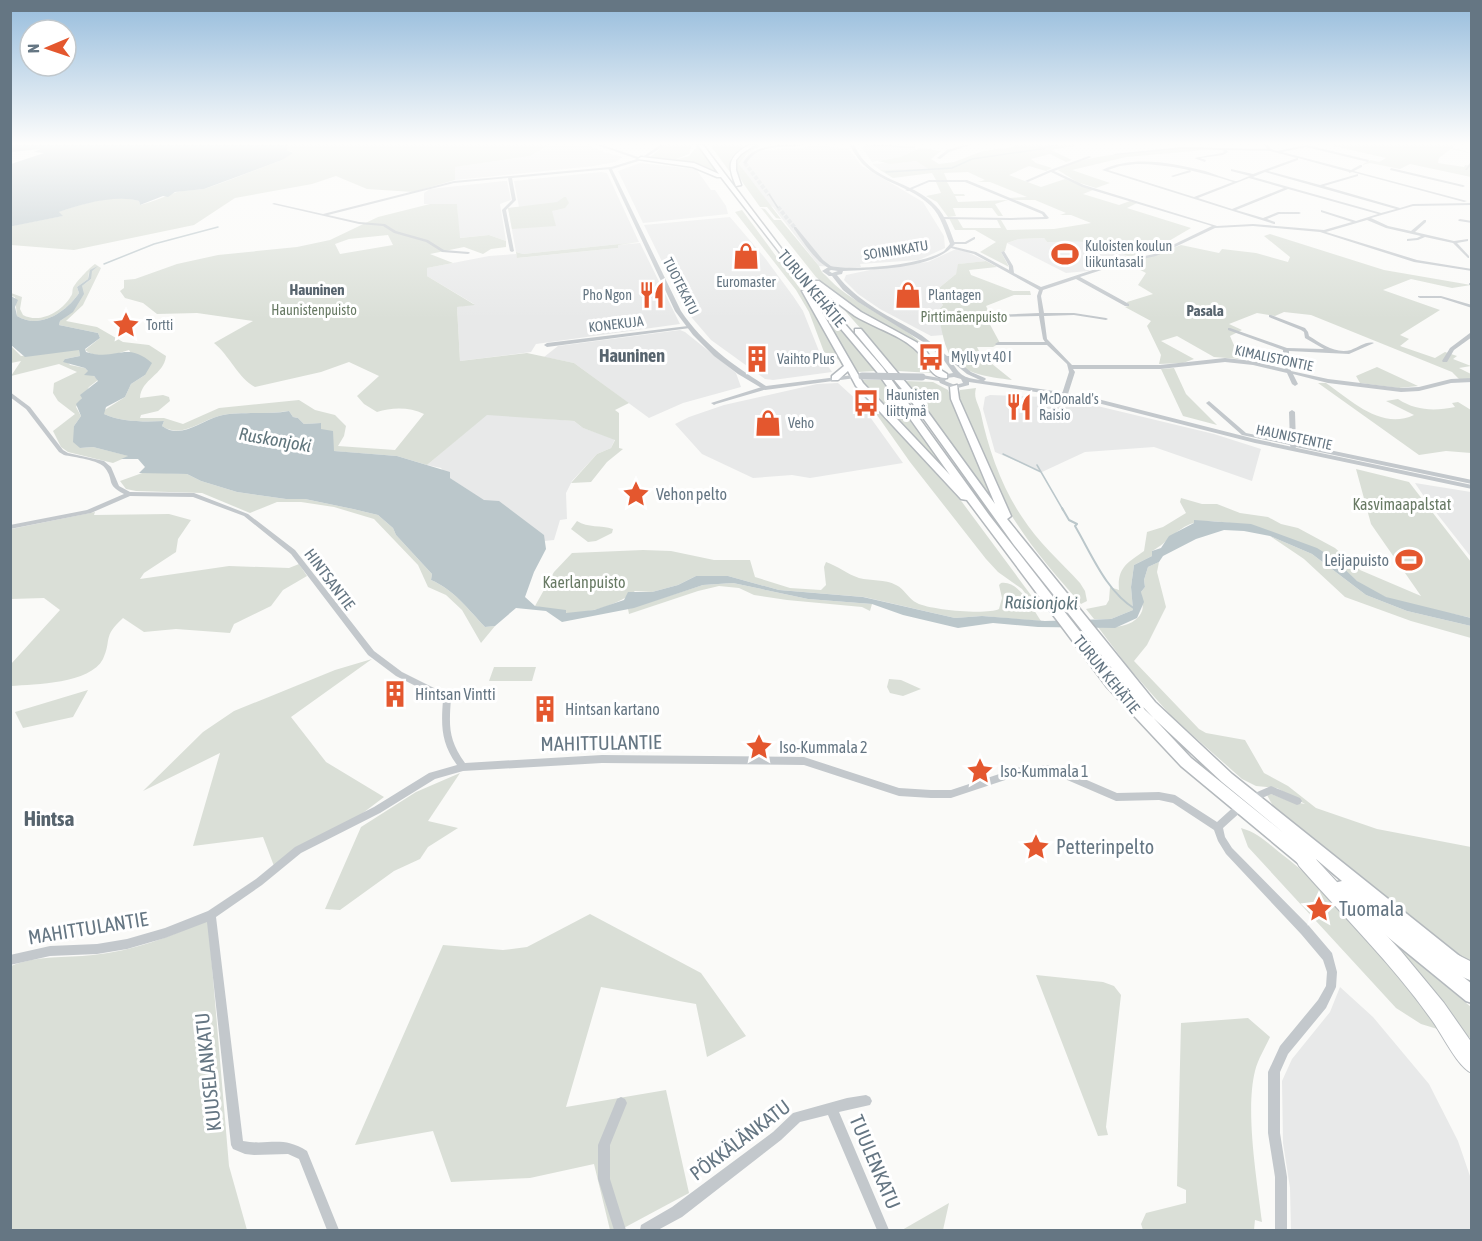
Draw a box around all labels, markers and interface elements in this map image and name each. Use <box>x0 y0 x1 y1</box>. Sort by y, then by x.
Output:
north arrow <box>18 18 78 78</box>
text: N <box>24 43 42 54</box>
street label: SOININKATU <box>863 237 929 263</box>
place label: Kuloisten koulun liikuntasali <box>1085 238 1172 270</box>
sports icon: Kuloisten koulun liikuntasali <box>1050 239 1080 269</box>
shop icon: Euromaster <box>731 241 761 271</box>
street label: TURUN KEHÄTIE <box>775 246 849 330</box>
street label: TUOTEKATU <box>660 255 702 317</box>
place label: Euromaster <box>716 274 777 290</box>
restaurant icon: Pho Ngon <box>637 280 667 310</box>
shop icon: Plantagen <box>893 280 923 310</box>
district label: Hauninen <box>289 281 345 298</box>
place label: Pho Ngon <box>582 287 632 303</box>
place label: Plantagen <box>928 287 981 303</box>
park label: Haunistenpuisto <box>271 302 357 318</box>
district label: Pasala <box>1186 302 1224 319</box>
park label: Pirttimäenpuisto <box>921 309 1007 325</box>
place icon: Tortti <box>111 310 141 340</box>
street label: KONEKUJA <box>588 313 645 335</box>
place label: Tortti <box>146 317 173 333</box>
bus stop icon: Mylly vt 40 I <box>916 342 946 372</box>
street label: KIMALISTONTIE <box>1233 342 1315 374</box>
building icon: Vaihto Plus <box>742 344 772 374</box>
district label: Hauninen <box>599 345 665 366</box>
place label: Mylly vt 40 I <box>951 349 1011 365</box>
place label: Vaihto Plus <box>777 351 835 367</box>
place label: Haunisten liittymä <box>886 387 939 419</box>
bus stop icon: Haunisten liittymä <box>851 388 881 418</box>
place label: McDonald's Raisio <box>1039 391 1099 423</box>
restaurant icon: McDonald's Raisio <box>1004 392 1034 422</box>
shop icon: Veho <box>753 408 783 438</box>
place label: Veho <box>788 415 814 431</box>
street label: HAUNISTENTIE <box>1255 421 1333 453</box>
water label: Ruskonjoki <box>237 423 313 456</box>
place icon: Vehon pelto <box>621 479 651 509</box>
place label: Vehon pelto <box>656 485 727 504</box>
park label: Kasvimaapalstat <box>1353 495 1452 514</box>
street label: HINTSANTIE <box>301 545 359 613</box>
sports icon: Leijapuisto <box>1394 545 1424 575</box>
place label: Leijapuisto <box>1324 551 1389 570</box>
park label: Kaerlanpuisto <box>543 573 626 592</box>
water label: Raisionjoki <box>1004 591 1078 614</box>
street label: TURUN KEHÄTIE <box>1070 632 1144 717</box>
building icon: Hintsan Vintti <box>380 679 410 709</box>
place label: Hintsan Vintti <box>415 685 496 703</box>
building icon: Hintsan kartano <box>530 694 560 724</box>
place label: Hintsan kartano <box>565 700 660 718</box>
street label: MAHITTULANTIE <box>540 730 662 755</box>
place icon: Iso-Kummala 2 <box>744 732 774 762</box>
place label: Iso-Kummala 2 <box>779 738 868 756</box>
place icon: Iso-Kummala 1 <box>965 756 995 786</box>
place label: Iso-Kummala 1 <box>1000 762 1089 780</box>
district label: Hintsa <box>24 806 74 830</box>
place icon: Petterinpelto <box>1021 832 1051 862</box>
place label: Petterinpelto <box>1056 835 1154 858</box>
place icon: Tuomala <box>1304 894 1334 924</box>
place label: Tuomala <box>1339 897 1404 920</box>
street label: MAHITTULANTIE <box>26 907 150 948</box>
street label: KUUSELANKATU <box>190 1012 225 1132</box>
street label: PÖKKÄLÄNKATU <box>685 1094 794 1185</box>
street label: TUULENKATU <box>845 1111 906 1212</box>

